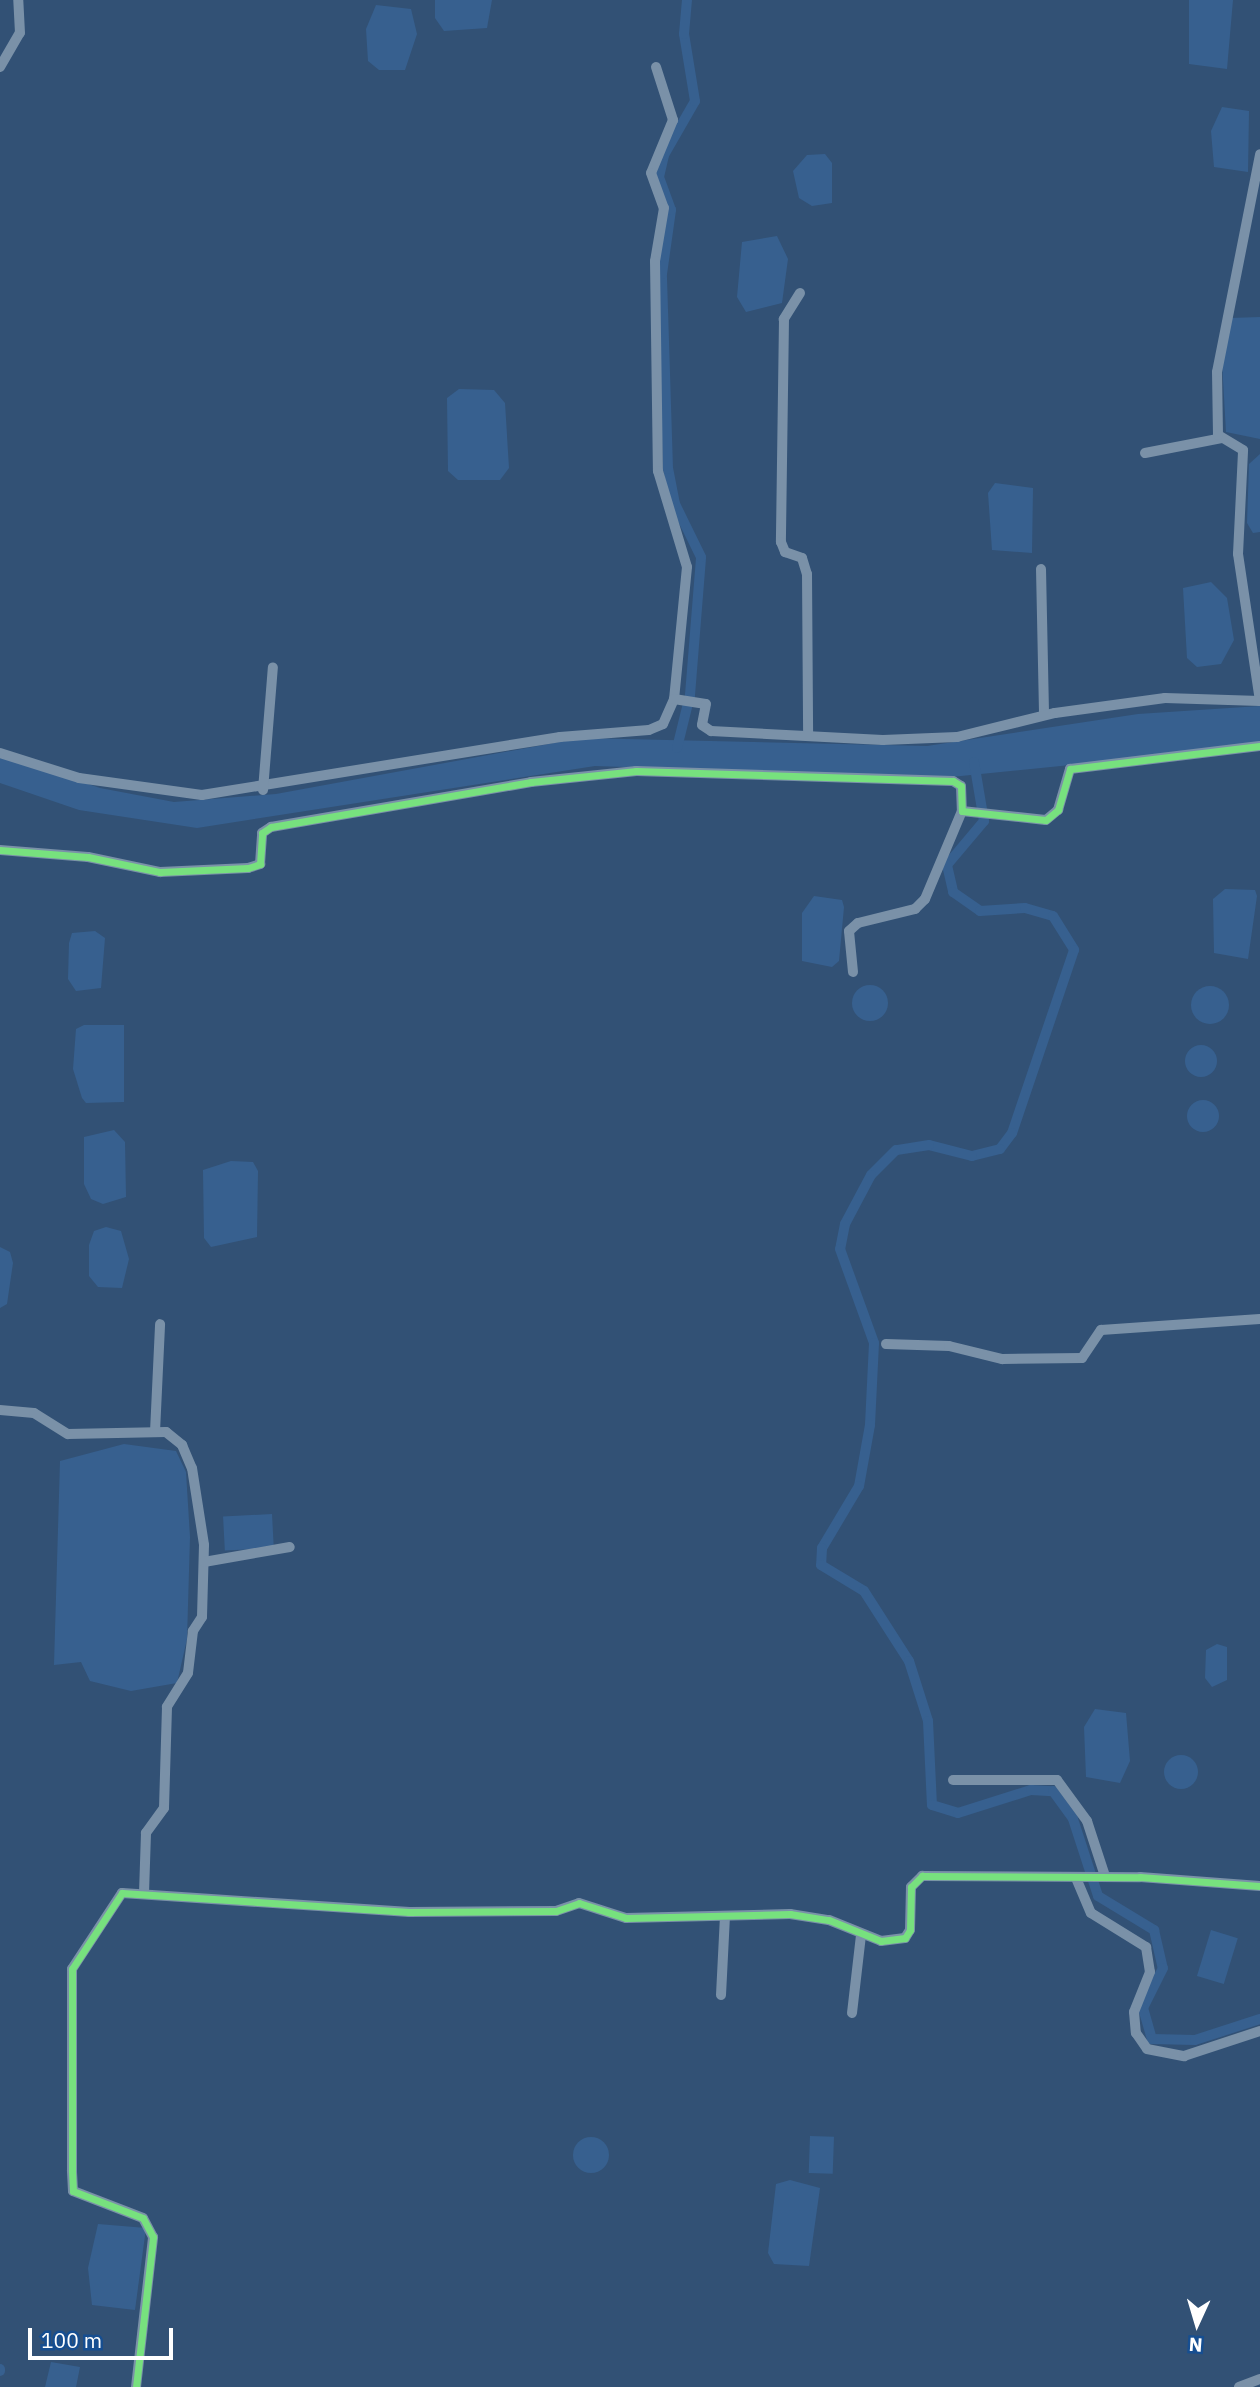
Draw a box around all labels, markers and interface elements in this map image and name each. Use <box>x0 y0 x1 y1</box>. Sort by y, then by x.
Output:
north arrow <box>1162 2289 1232 2359</box>
scale bar <box>32 2314 177 2358</box>
text: 100 m <box>41 2326 102 2354</box>
text: N <box>1188 2332 1203 2357</box>

